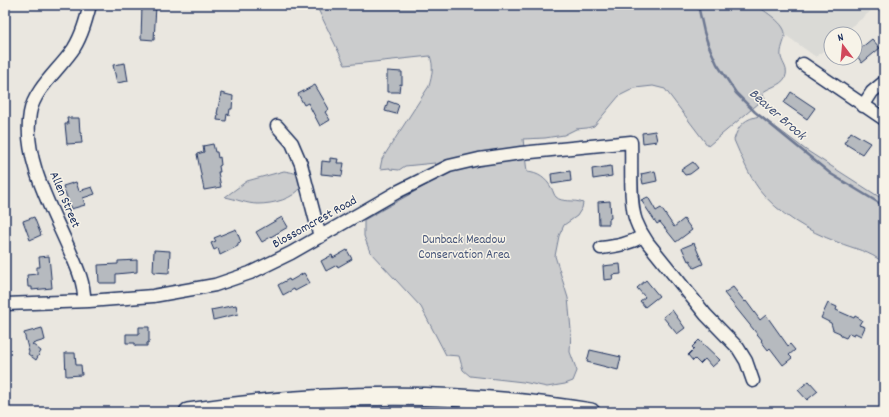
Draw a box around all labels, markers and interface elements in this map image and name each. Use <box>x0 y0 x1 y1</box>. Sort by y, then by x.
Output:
north arrow <box>823 26 863 66</box>
text: N <box>836 30 846 47</box>
water label: Beaver Brook <box>744 85 811 146</box>
street label: Allen Street <box>44 169 84 231</box>
street label: Blossomcrest Road <box>269 192 361 254</box>
park label: Dunback Meadow Conservation Area <box>418 231 511 265</box>

